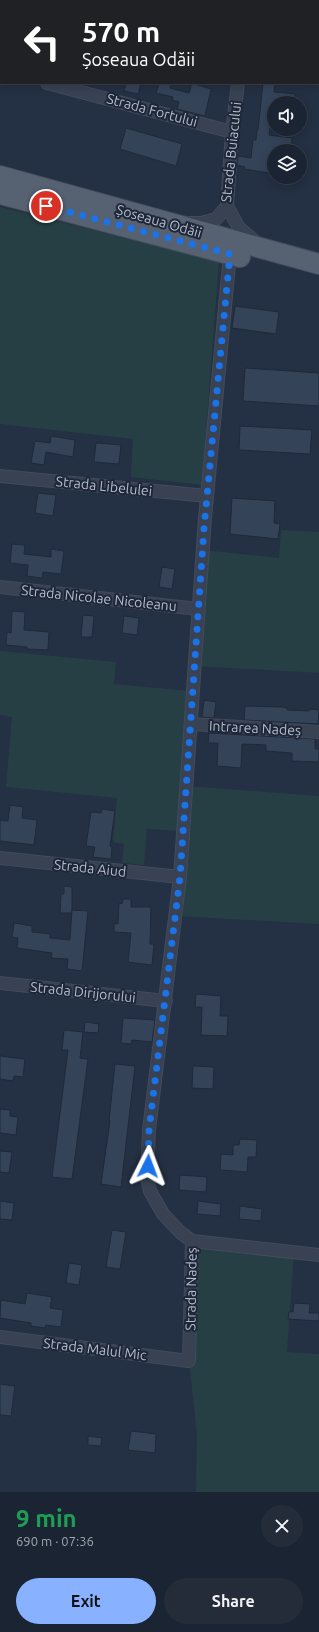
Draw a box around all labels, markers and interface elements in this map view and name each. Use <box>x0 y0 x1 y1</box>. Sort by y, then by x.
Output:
icon: left <box>16 16 68 68</box>
text: 570 m <box>82 16 160 47</box>
text: Șoseaua Odăii <box>82 49 195 69</box>
street label: Strada Fortului <box>105 90 199 130</box>
map controls <box>267 96 307 184</box>
button: sound <box>267 96 307 136</box>
street label: Strada Buiacului <box>218 101 244 203</box>
button: layers <box>267 144 307 184</box>
pin <box>29 189 63 223</box>
icon: arrive <box>35 195 57 217</box>
street label: Șoseaua Odăii <box>115 201 203 241</box>
street label: Strada Libelulei <box>55 473 153 499</box>
street label: Strada Nicolae Nicoleanu <box>20 582 178 614</box>
street label: Intrarea Nadeș <box>209 718 301 738</box>
street label: Strada Aiud <box>53 856 127 880</box>
street label: Strada Dirijorului <box>30 979 136 1005</box>
position arrow <box>127 1145 169 1187</box>
street label: Strada Nadeș <box>182 1247 200 1331</box>
street label: Strada Malul Mic <box>42 1335 148 1363</box>
text: 9 min <box>16 1505 77 1532</box>
button: close <box>261 1505 303 1547</box>
text: 690 m · 07:36 <box>16 1534 94 1548</box>
button: Exit <box>16 1578 156 1624</box>
button: Share <box>164 1578 303 1624</box>

